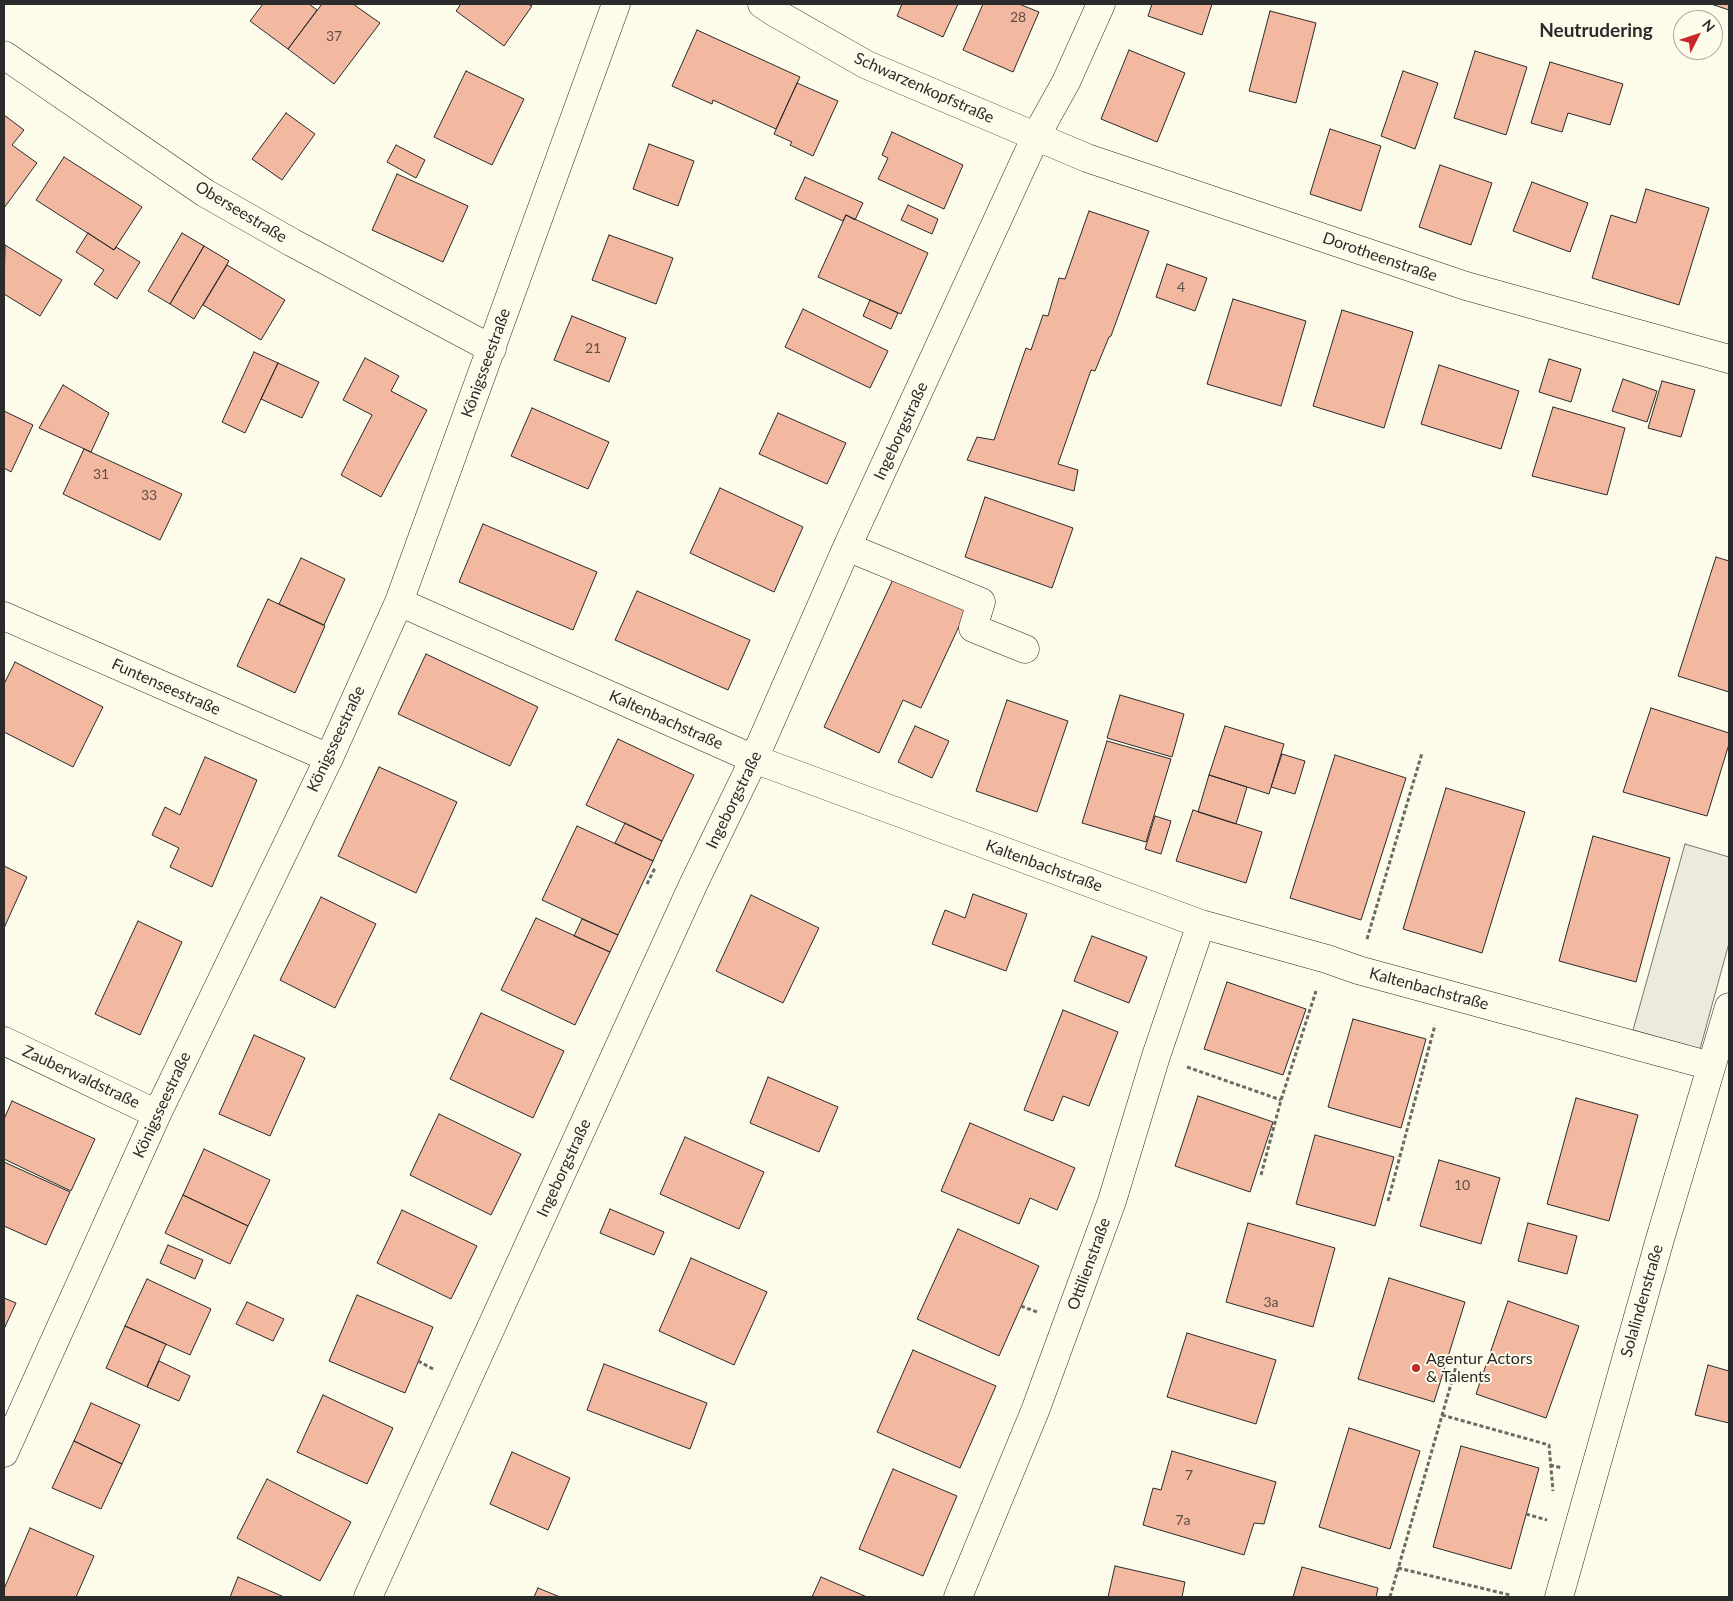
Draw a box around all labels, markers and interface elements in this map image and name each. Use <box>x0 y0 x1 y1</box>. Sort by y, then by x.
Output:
house number: 28 <box>1010 9 1026 25</box>
north arrow <box>1673 10 1723 60</box>
text: N <box>1699 16 1719 35</box>
district label: Neutrudering <box>1539 20 1653 42</box>
house number: 37 <box>326 28 342 44</box>
street label: Schwarzenkopfstraße <box>851 49 997 127</box>
street label: Oberseestraße <box>192 177 290 247</box>
street label: Dorotheenstraße <box>1320 228 1440 286</box>
house number: 4 <box>1177 279 1185 295</box>
street label: Königsseestraße <box>457 306 515 420</box>
house number: 21 <box>585 340 601 356</box>
street label: Ingeborgstraße <box>870 379 932 483</box>
house number: 31 <box>93 466 109 482</box>
house number: 33 <box>141 487 157 503</box>
street label: Funtenseestraße <box>109 654 223 720</box>
street label: Königsseestraße <box>303 683 369 795</box>
street label: Kaltenbachstraße <box>606 686 726 754</box>
street label: Ingeborgstraße <box>702 748 766 852</box>
street label: Kaltenbachstraße <box>983 836 1105 896</box>
street label: Kaltenbachstraße <box>1367 964 1491 1014</box>
street label: Zauberwaldstraße <box>19 1041 143 1113</box>
street label: Königsseestraße <box>129 1049 195 1161</box>
street label: Ingeborgstraße <box>533 1116 595 1220</box>
house number: 10 <box>1454 1177 1470 1193</box>
street label: Ottilienstraße <box>1063 1215 1115 1313</box>
street label: Solalindenstraße <box>1617 1242 1667 1360</box>
house number: 3a <box>1263 1294 1279 1310</box>
place label: Agentur Actors & Talents <box>1426 1349 1533 1387</box>
marker: Agentur Actors & Talents <box>1410 1362 1422 1374</box>
house number: 7 <box>1185 1467 1193 1483</box>
house number: 7a <box>1175 1512 1191 1528</box>

